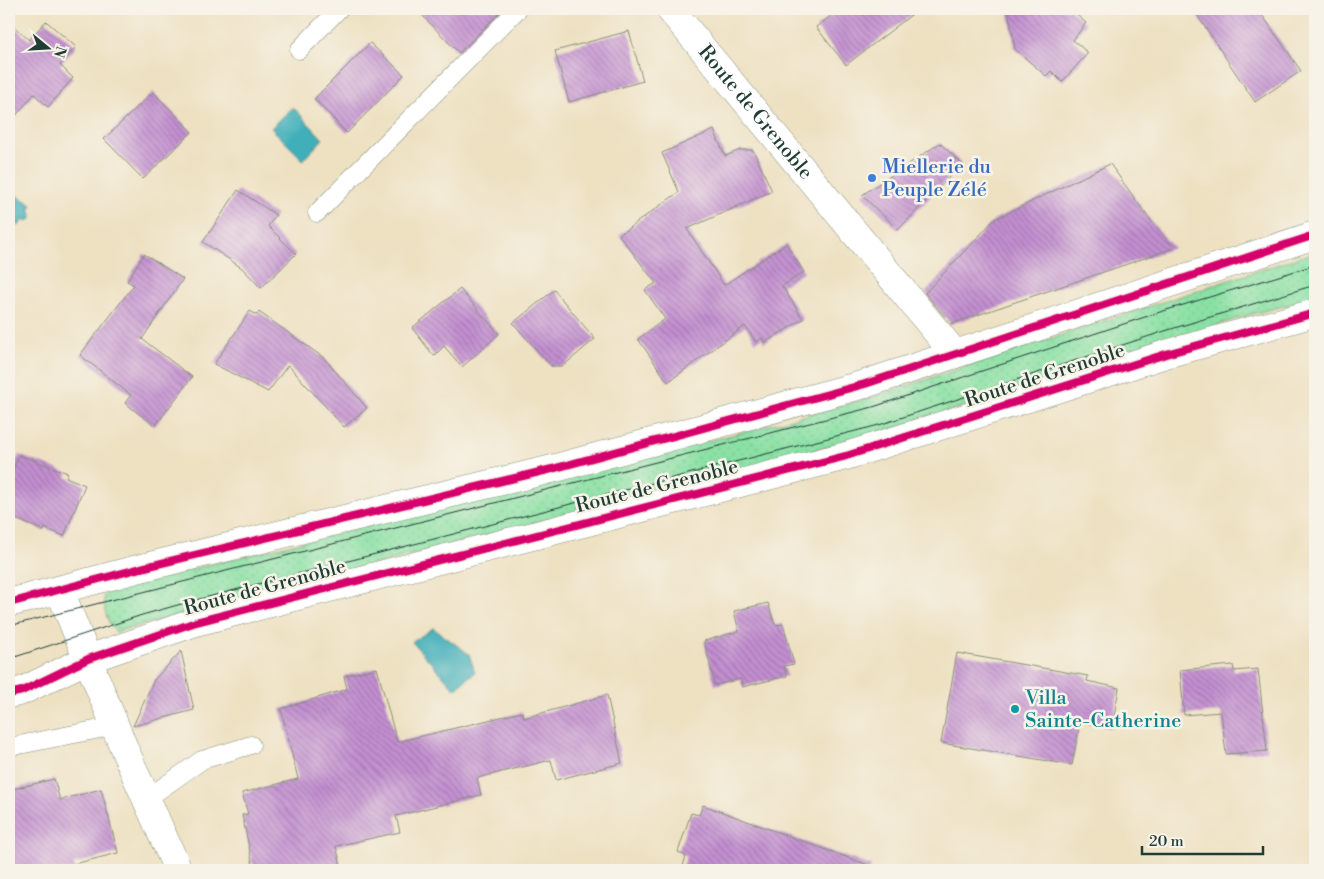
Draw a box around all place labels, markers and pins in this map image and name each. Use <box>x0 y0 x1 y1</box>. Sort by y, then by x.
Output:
place label: Miellerie du Peuple Zélé <box>882 155 992 203</box>
marker: Miellerie du Peuple Zélé <box>866 172 878 184</box>
place label: Villa Sainte-Catherine <box>1024 686 1181 734</box>
marker: Villa Sainte-Catherine <box>1009 703 1021 715</box>

